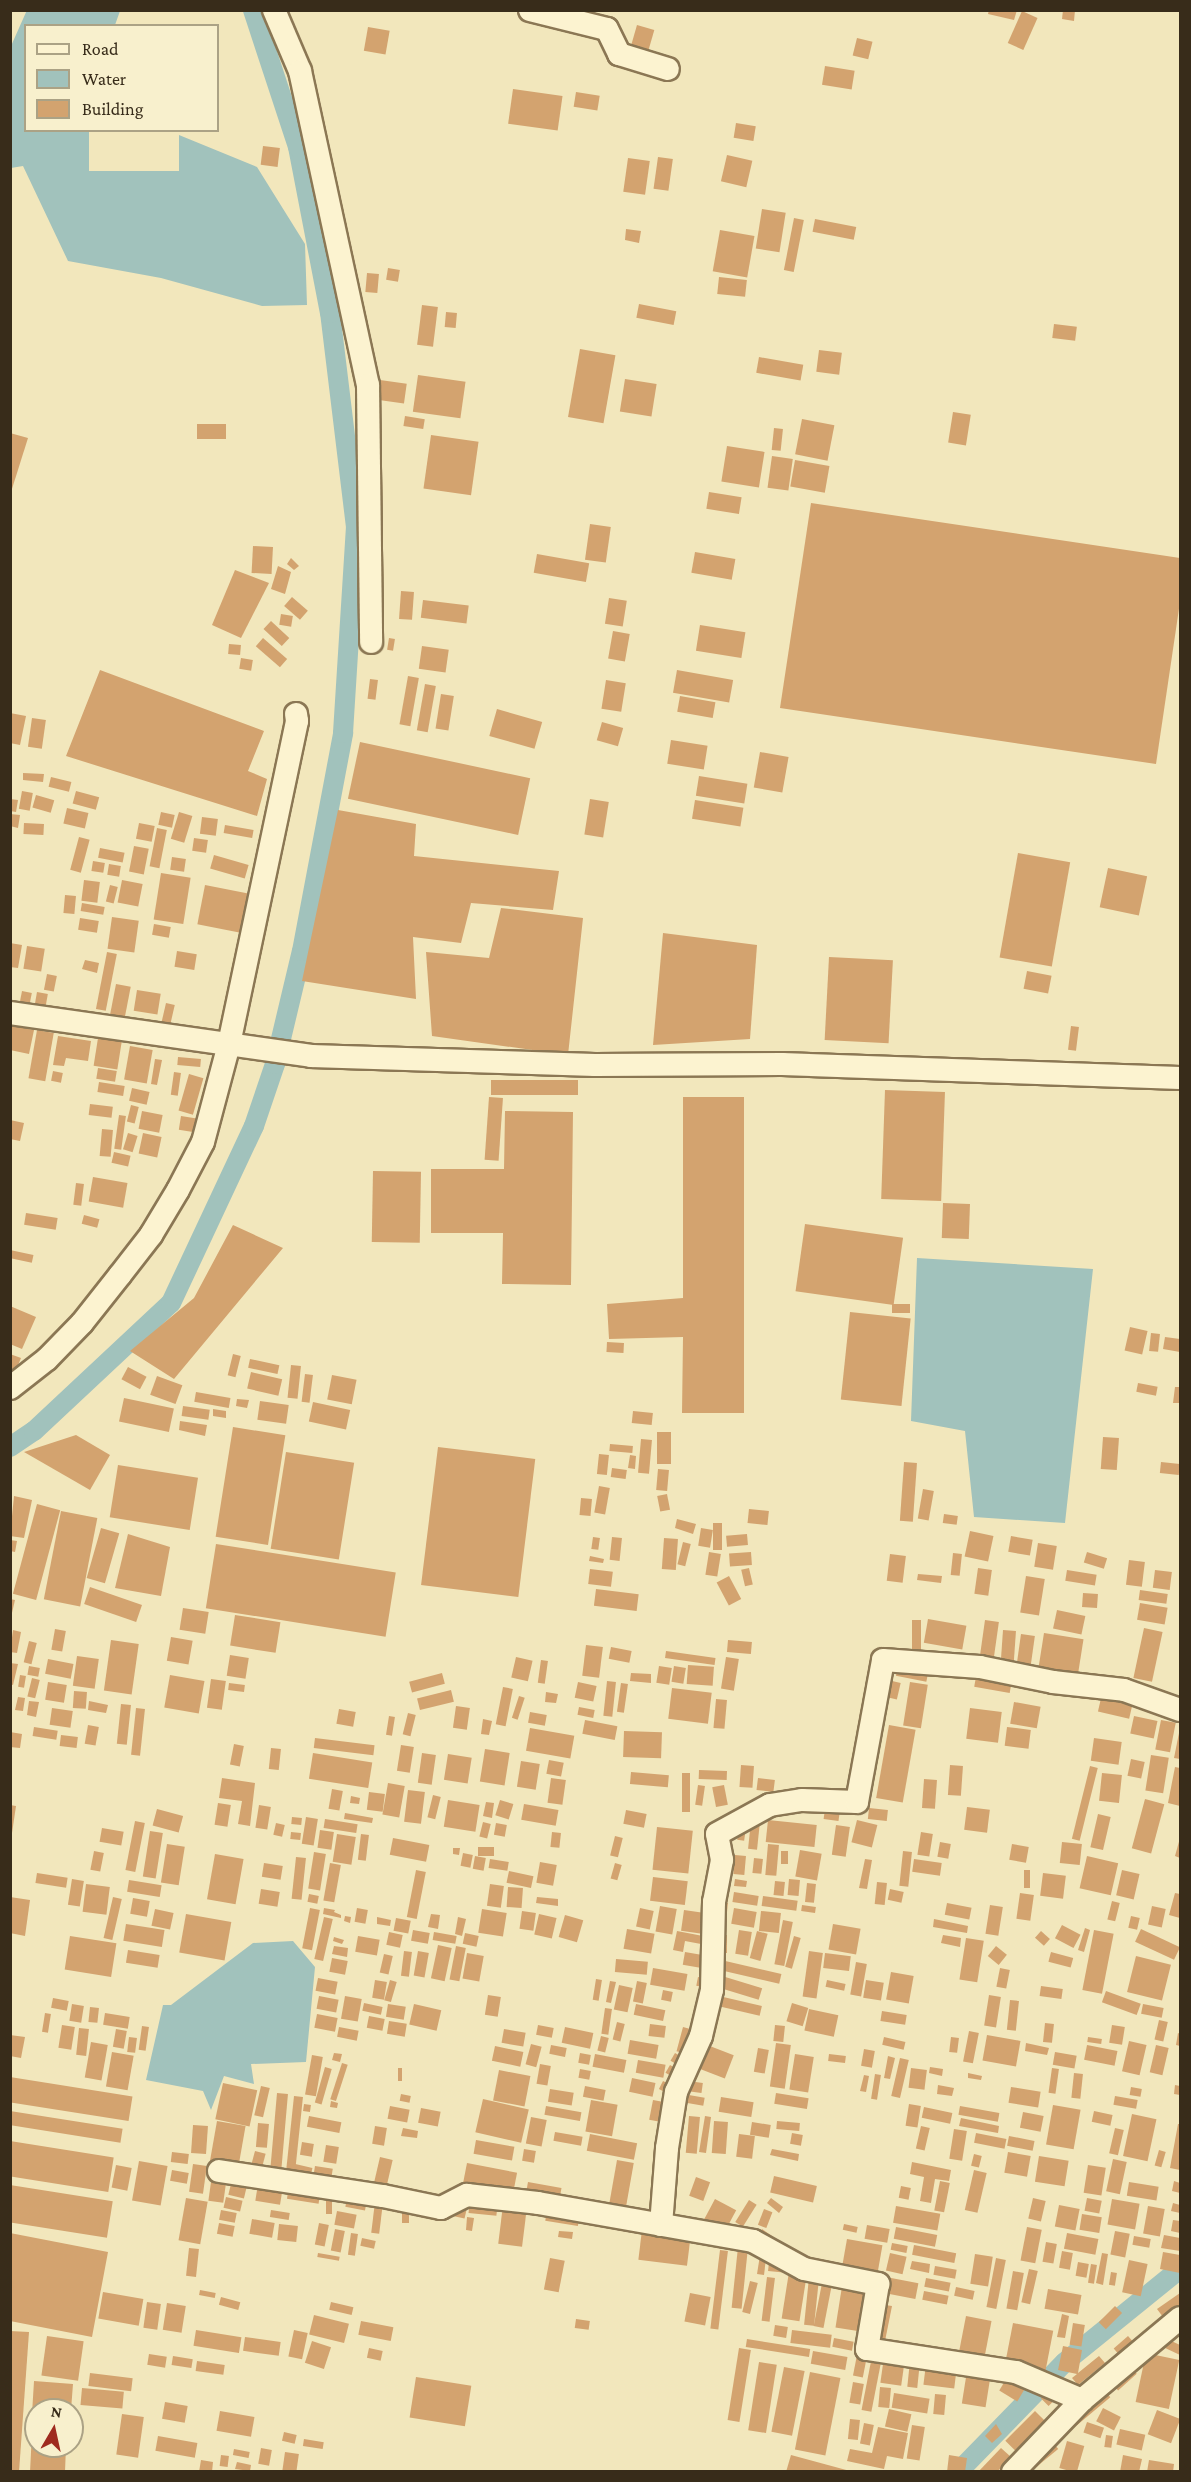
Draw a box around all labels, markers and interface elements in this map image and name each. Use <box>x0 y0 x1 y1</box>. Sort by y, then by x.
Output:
legend <box>24 24 219 132</box>
text: Road <box>82 39 119 59</box>
text: Water <box>82 69 126 89</box>
text: Building <box>82 99 143 119</box>
north arrow <box>24 2398 84 2458</box>
text: N <box>50 2402 63 2421</box>

